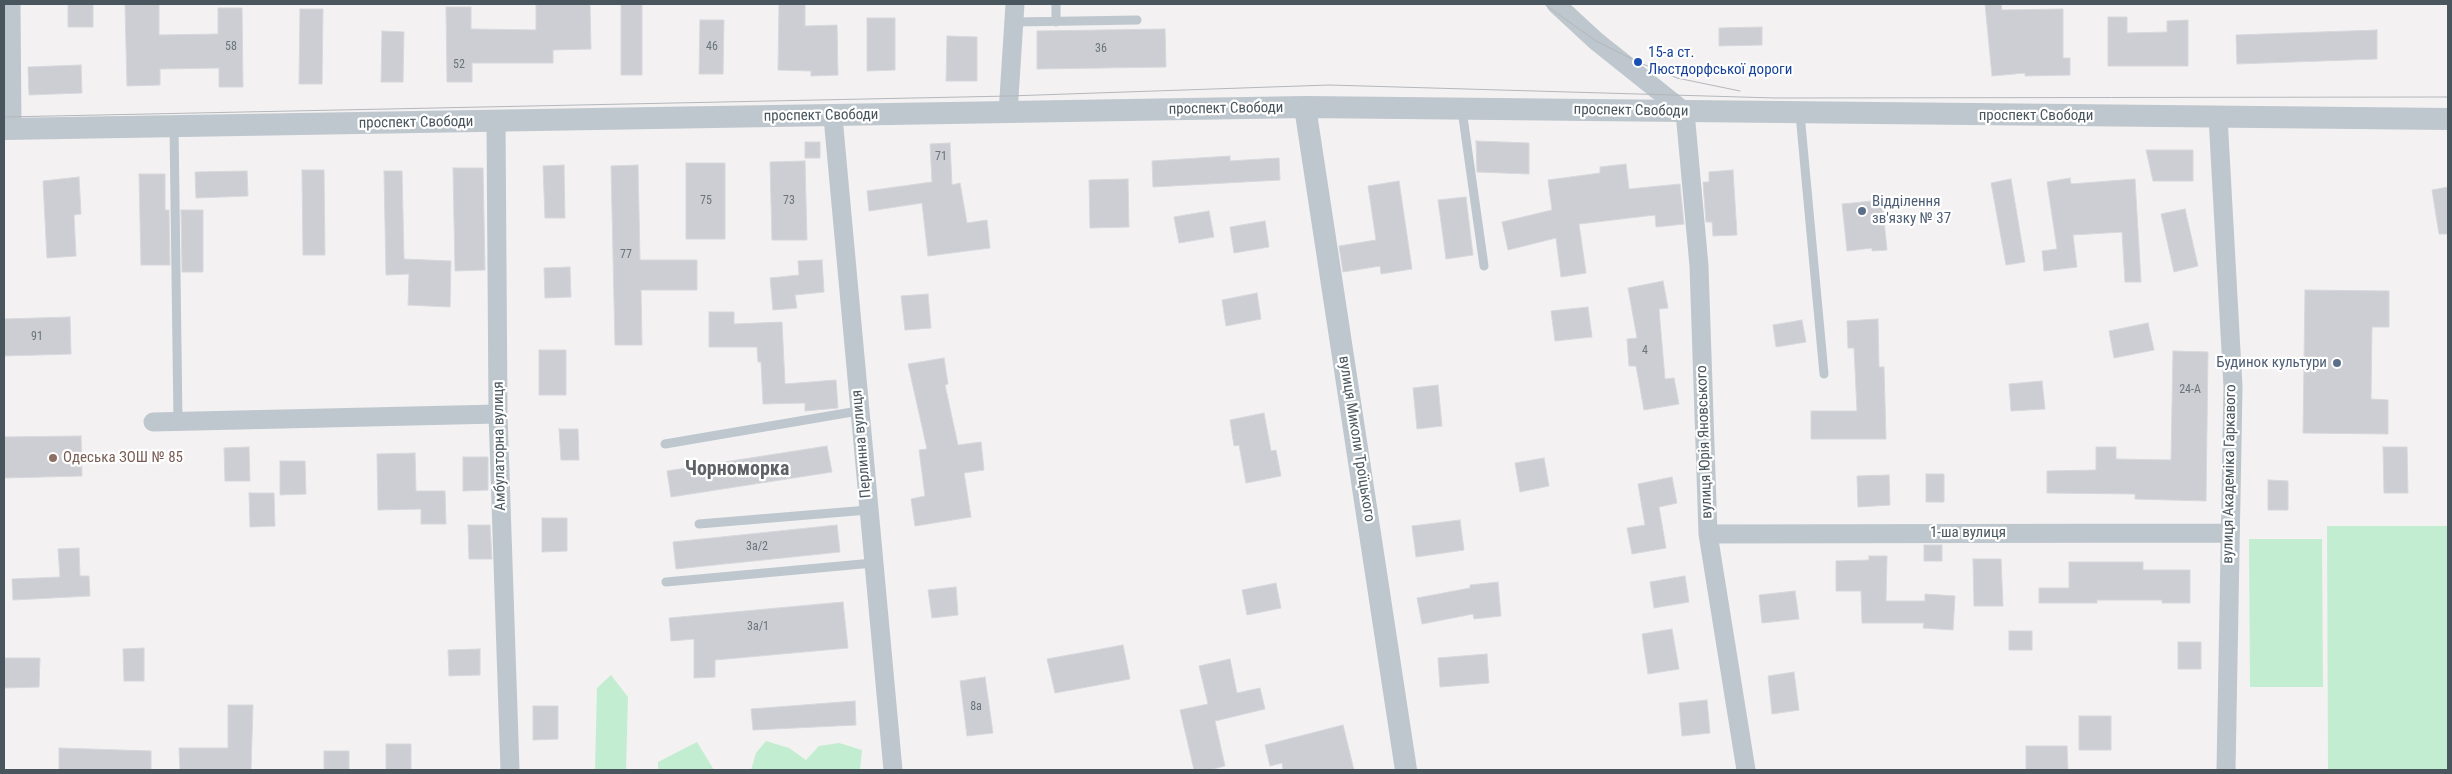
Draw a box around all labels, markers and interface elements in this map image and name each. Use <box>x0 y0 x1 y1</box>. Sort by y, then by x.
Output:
house number: 58 <box>225 40 237 54</box>
house number: 46 <box>706 40 718 54</box>
house number: 36 <box>1095 42 1107 56</box>
place label: 15-а ст. Люстдорфської дороги <box>1648 44 1792 79</box>
marker: 15-а ст. Люстдорфської дороги <box>1632 56 1644 68</box>
house number: 52 <box>453 58 465 72</box>
street label: проспект Свободи <box>1168 99 1284 119</box>
street label: проспект Свободи <box>1573 101 1689 121</box>
street label: проспект Свободи <box>763 106 879 126</box>
street label: проспект Свободи <box>1979 107 2093 125</box>
street label: проспект Свободи <box>358 113 474 133</box>
house number: 71 <box>935 150 947 164</box>
place label: Відділення зв'язку № 37 <box>1872 193 1951 228</box>
house number: 75 <box>700 194 712 208</box>
house number: 73 <box>783 194 795 208</box>
marker: Відділення зв'язку № 37 <box>1856 205 1868 217</box>
house number: 77 <box>620 248 632 262</box>
house number: 91 <box>31 330 43 344</box>
house number: 4 <box>1642 344 1648 358</box>
place label: Будинок культури <box>2216 354 2327 372</box>
street label: вулиця Миколи Троїцького <box>1334 355 1378 523</box>
marker: Будинок культури <box>2331 357 2343 369</box>
street label: вулиця Юрія Яновського <box>1693 365 1717 519</box>
street label: Амбулаторна вулиця <box>490 381 510 511</box>
house number: 24-А <box>2179 383 2201 397</box>
street label: вулиця Академіка Гаркавого <box>2219 384 2241 564</box>
street label: Перлинна вулиця <box>848 389 876 499</box>
place label: Одеська ЗОШ № 85 <box>63 449 183 467</box>
marker: Одеська ЗОШ № 85 <box>47 452 59 464</box>
district label: Чорноморка <box>685 458 789 482</box>
street label: 1-ша вулиця <box>1930 524 2006 542</box>
house number: 3а/2 <box>746 540 768 554</box>
house number: 3а/1 <box>747 620 769 634</box>
house number: 8а <box>970 700 982 714</box>

